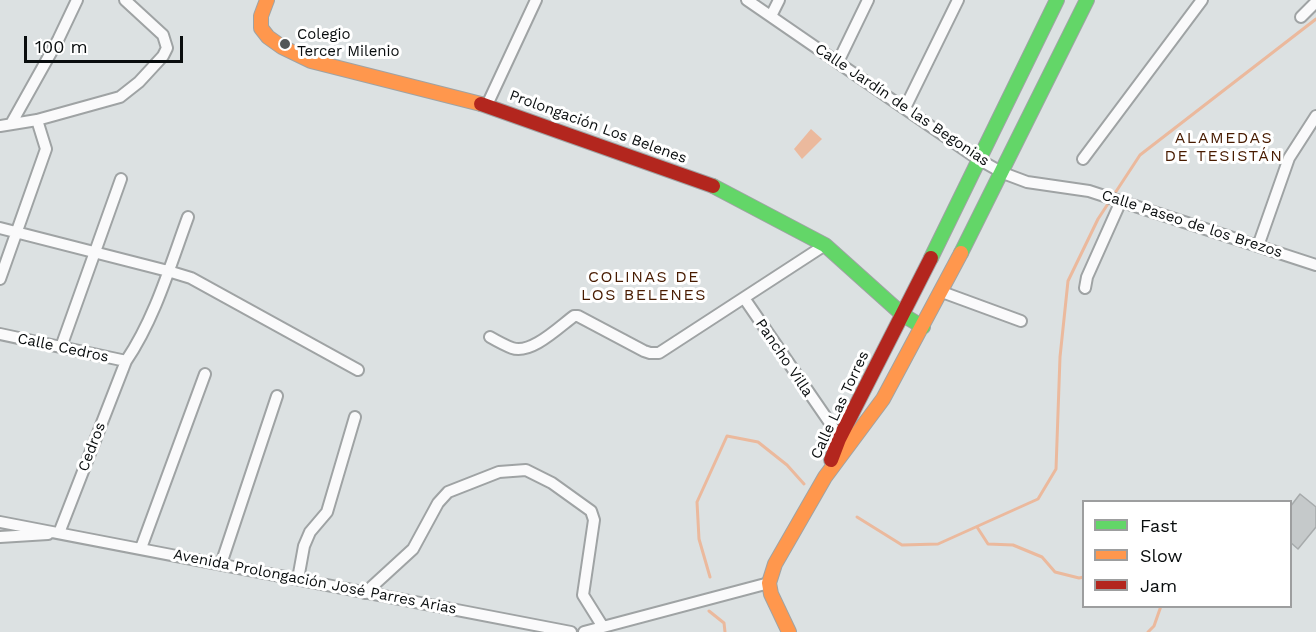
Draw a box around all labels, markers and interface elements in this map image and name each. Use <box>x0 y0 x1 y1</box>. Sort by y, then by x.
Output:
scale bar <box>27 24 186 62</box>
place label: Colegio Tercer Milenio <box>297 26 400 61</box>
text: 100 m <box>35 36 88 57</box>
marker: Colegio Tercer Milenio <box>278 37 292 51</box>
street label: Calle Jardín de las Begonias <box>811 40 993 170</box>
street label: Prolongación Los Belenes <box>507 86 689 168</box>
district label: ALAMEDAS DE TESISTÁN <box>1165 128 1283 166</box>
street label: Calle Paseo de los Brezos <box>1099 186 1285 262</box>
district label: COLINAS DE LOS BELENES <box>581 267 707 305</box>
street label: Pancho Villa <box>751 316 817 400</box>
street label: Calle Cedros <box>16 330 110 366</box>
street label: Calle Las Torres <box>807 348 873 462</box>
street label: Cedros <box>74 420 110 474</box>
legend <box>1082 500 1292 608</box>
text: Fast <box>1140 515 1177 536</box>
text: Slow <box>1140 545 1183 566</box>
street label: Avenida Prolongación José Parres Arias <box>172 546 458 618</box>
text: Jam <box>1140 575 1177 596</box>

